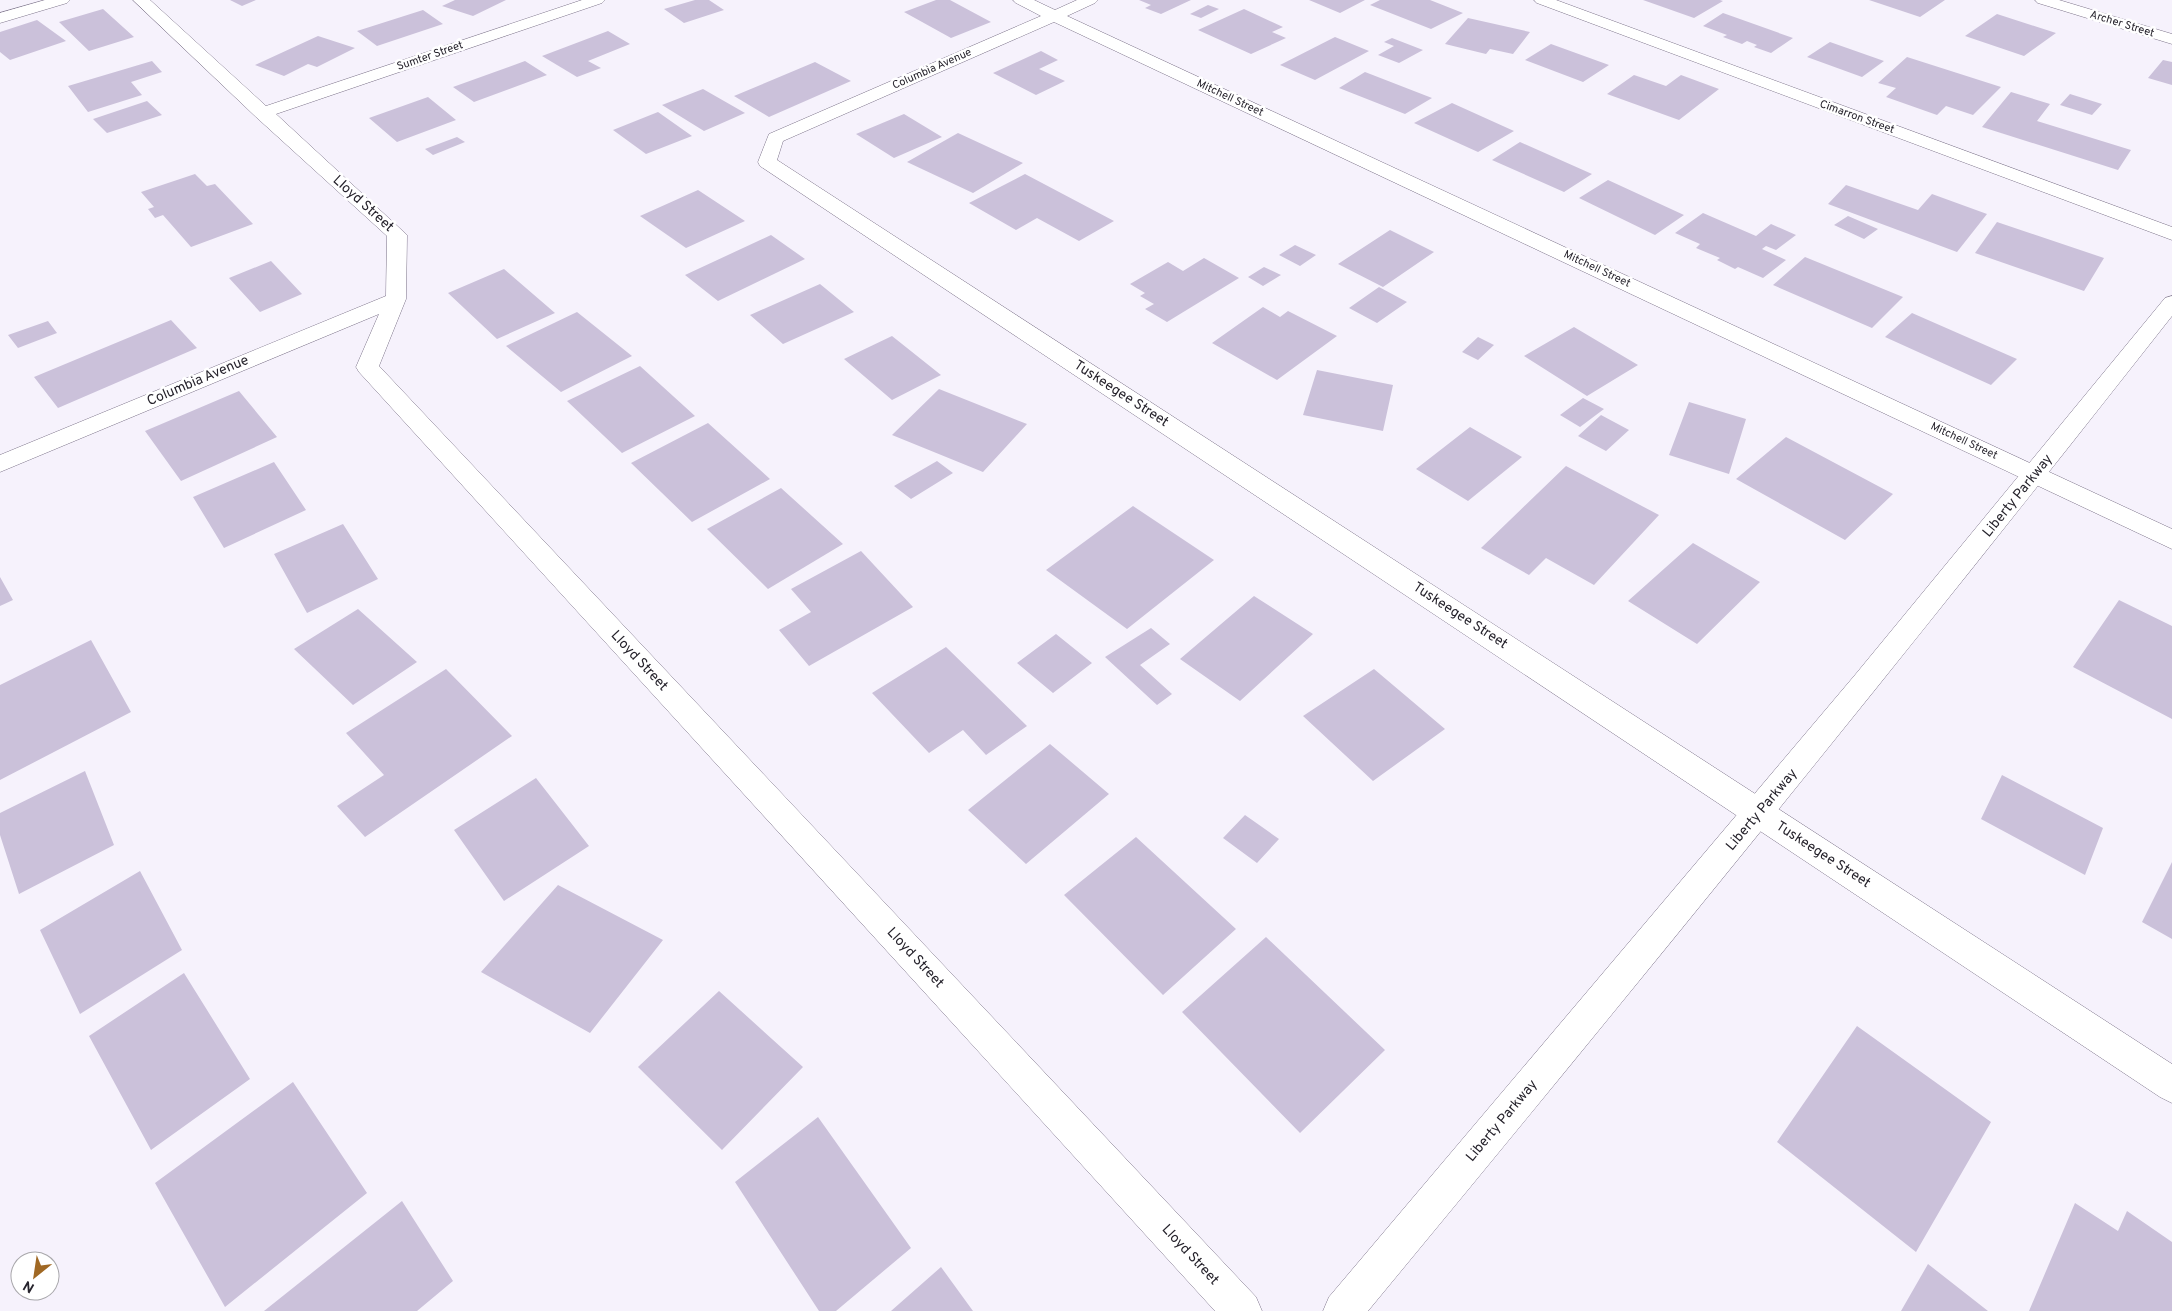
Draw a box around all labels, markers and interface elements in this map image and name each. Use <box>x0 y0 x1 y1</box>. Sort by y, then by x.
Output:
street label: Archer Street <box>2088 8 2156 40</box>
street label: Sumter Street <box>395 38 465 74</box>
street label: Columbia Avenue <box>890 45 974 93</box>
street label: Mitchell Street <box>1194 76 1266 120</box>
street label: Cimarron Street <box>1818 97 1896 137</box>
street label: Lloyd Street <box>329 172 397 236</box>
street label: Mitchell Street <box>1561 247 1633 291</box>
street label: Columbia Avenue <box>145 352 251 410</box>
street label: Tuskeegee Street <box>1070 357 1172 431</box>
street label: Mitchell Street <box>1928 419 2000 463</box>
street label: Liberty Parkway <box>1979 451 2057 541</box>
street label: Tuskeegee Street <box>1409 579 1511 653</box>
street label: Lloyd Street <box>607 627 671 695</box>
street label: Liberty Parkway <box>1723 766 1801 854</box>
street label: Tuskeegee Street <box>1772 818 1874 892</box>
street label: Lloyd Street <box>883 924 947 992</box>
street label: Liberty Parkway <box>1463 1077 1541 1165</box>
street label: Lloyd Street <box>1158 1221 1222 1289</box>
north arrow <box>10 1251 60 1301</box>
text: N <box>21 1276 38 1296</box>

